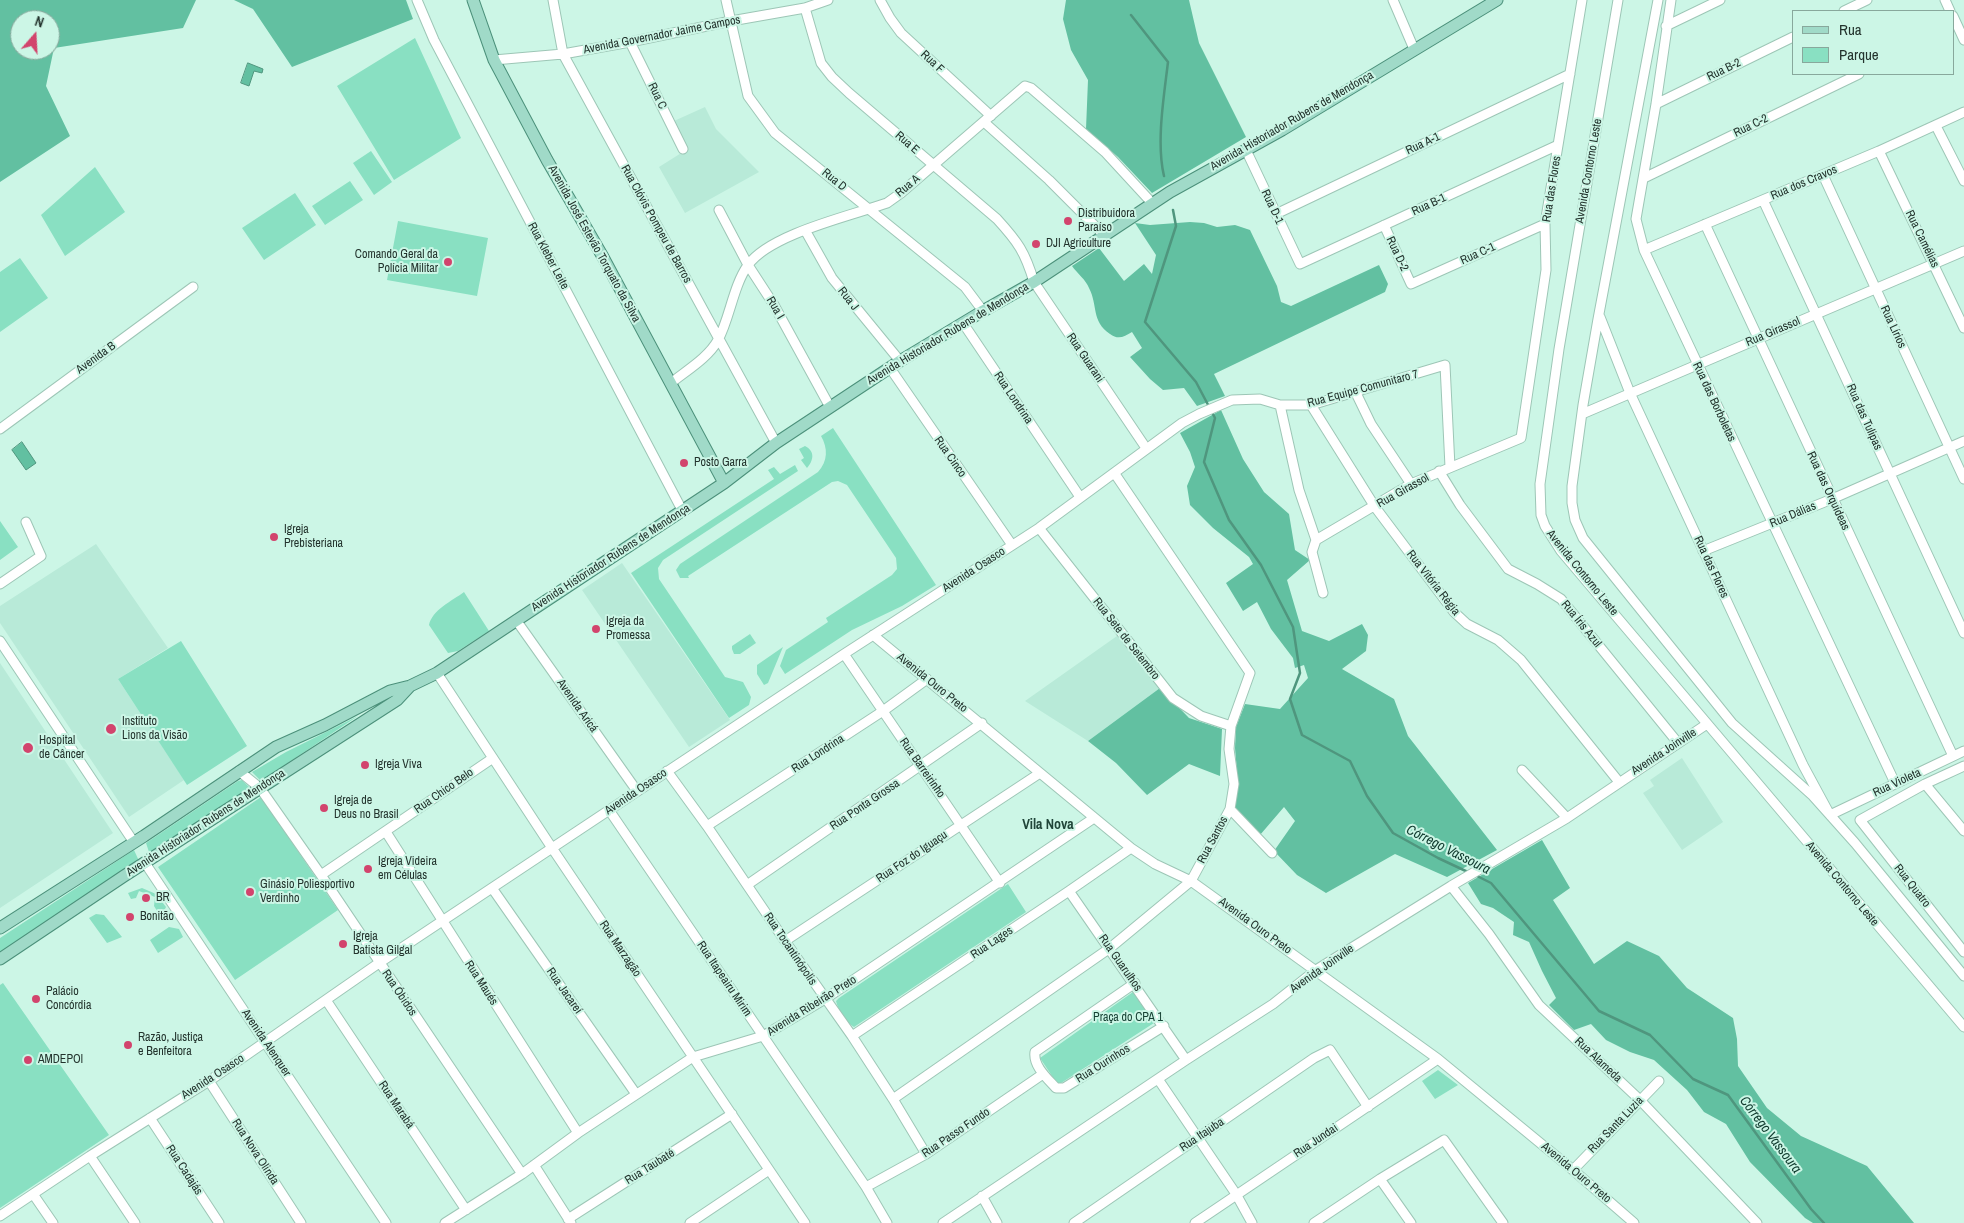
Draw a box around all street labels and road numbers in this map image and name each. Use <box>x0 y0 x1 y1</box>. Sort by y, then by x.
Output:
street label: Avenida Governador Jaime Campos <box>582 13 742 57</box>
street label: Rua F <box>917 48 947 76</box>
street label: Rua B-2 <box>1705 56 1743 84</box>
street label: Avenida Historiador Rubens de Mendonça <box>1208 68 1376 174</box>
street label: Rua C <box>644 80 670 112</box>
street label: Rua C-2 <box>1731 111 1771 141</box>
street label: Avenida Contorno Leste <box>1573 118 1605 224</box>
street label: Rua E <box>892 129 922 157</box>
street label: Rua A-1 <box>1404 130 1442 158</box>
street label: Rua das Flores <box>1540 155 1564 223</box>
street label: Rua Clóvis Pompeu de Barros <box>617 162 695 286</box>
street label: Avenida José Estevão Torquato da Silva <box>545 163 643 325</box>
street label: Rua dos Cravos <box>1769 163 1839 203</box>
street label: Rua D <box>819 166 849 194</box>
street label: Rua A <box>893 172 923 200</box>
street label: Rua D-1 <box>1258 187 1286 227</box>
street label: Rua B-1 <box>1410 191 1448 219</box>
street label: Rua Camélias <box>1902 208 1942 270</box>
street label: Rua Kleber Leite <box>524 220 572 292</box>
street label: Rua D-2 <box>1383 234 1411 274</box>
street label: Rua C-1 <box>1458 240 1498 268</box>
street label: Avenida Historiador Rubens de Mendonça <box>864 280 1032 388</box>
street label: Rua J <box>834 284 862 314</box>
street label: Rua I <box>763 294 787 322</box>
street label: Rua Lírios <box>1877 303 1909 351</box>
street label: Rua Girassol <box>1744 314 1802 350</box>
street label: Rua Guarani <box>1063 331 1107 385</box>
street label: Avenida B <box>73 339 119 377</box>
street label: Rua das Borboletas <box>1689 360 1739 444</box>
street label: Rua Equipe Comunitaro 7 <box>1306 367 1420 411</box>
street label: Rua Londrina <box>990 369 1036 427</box>
street label: Rua das Tulipas <box>1843 382 1885 452</box>
street label: Rua Cinco <box>931 434 969 480</box>
street label: Rua das Orquídeas <box>1803 449 1853 533</box>
street label: Rua Girassol <box>1374 471 1432 511</box>
street label: Rua Dálias <box>1768 499 1818 531</box>
street label: Avenida Historiador Rubens de Mendonça <box>529 501 693 615</box>
street label: Avenida Contorno Leste <box>1543 527 1621 619</box>
street label: Rua das Flores <box>1690 534 1732 600</box>
street label: Avenida Osasco <box>940 544 1008 596</box>
street label: Rua Vitória Régia <box>1403 548 1463 618</box>
street label: Rua Sete de Setembro <box>1090 595 1162 683</box>
street label: Rua Íris Azul <box>1558 598 1604 650</box>
street label: Avenida Ouro Preto <box>894 650 970 716</box>
street label: Avenida Aricá <box>553 677 601 735</box>
street label: Avenida Joinville <box>1629 726 1699 778</box>
street label: Rua Londrina <box>789 732 847 776</box>
street label: Rua Barreirinho <box>896 735 948 801</box>
street label: Rua Chico Belo <box>412 765 476 817</box>
street label: Avenida Historiador Rubens de Mendonça <box>124 766 288 880</box>
street label: Avenida Osasco <box>602 766 670 818</box>
street label: Rua Violeta <box>1871 766 1923 800</box>
street label: Rua Ponta Grossa <box>827 776 903 834</box>
street label: Rua Santos <box>1195 814 1231 866</box>
street label: Rua Foz do Iguaçu <box>874 828 950 886</box>
street label: Avenida Contorno Leste <box>1802 839 1882 929</box>
street label: Rua Quatro <box>1891 862 1933 910</box>
street label: Avenida Ouro Preto <box>1216 895 1294 957</box>
street label: Rua Tocantinópolis <box>760 910 820 988</box>
street label: Rua Marzagão <box>596 918 644 980</box>
street label: Rua Lages <box>968 924 1016 962</box>
street label: Rua Guarulhos <box>1095 932 1145 994</box>
street label: Rua Itapeairu Mirim <box>694 939 754 1019</box>
street label: Avenida Joinville <box>1287 942 1357 996</box>
street label: Rua Maués <box>461 958 501 1008</box>
street label: Rua Jacareí <box>543 965 585 1017</box>
street label: Rua Óbidos <box>378 967 420 1019</box>
street label: Avenida Ribeirão Preto <box>765 973 859 1039</box>
street label: Avenida Alenquer <box>238 1007 294 1079</box>
street label: Rua Alameda <box>1571 1034 1625 1086</box>
street label: Rua Ourinhos <box>1073 1042 1133 1086</box>
street label: Avenida Osasco <box>179 1051 247 1103</box>
street label: Rua Marabá <box>375 1079 417 1131</box>
street label: Rua Santa Luzia <box>1585 1094 1647 1156</box>
street label: Rua Passo Fundo <box>919 1105 993 1161</box>
street label: Rua Itajuba <box>1177 1115 1227 1155</box>
street label: Rua Nova Olinda <box>228 1116 282 1188</box>
street label: Rua Jundai <box>1291 1121 1341 1161</box>
street label: Avenida Ouro Preto <box>1538 1140 1614 1206</box>
street label: Rua Cadajás <box>162 1142 206 1198</box>
street label: Rua Taubaté <box>622 1146 678 1188</box>

